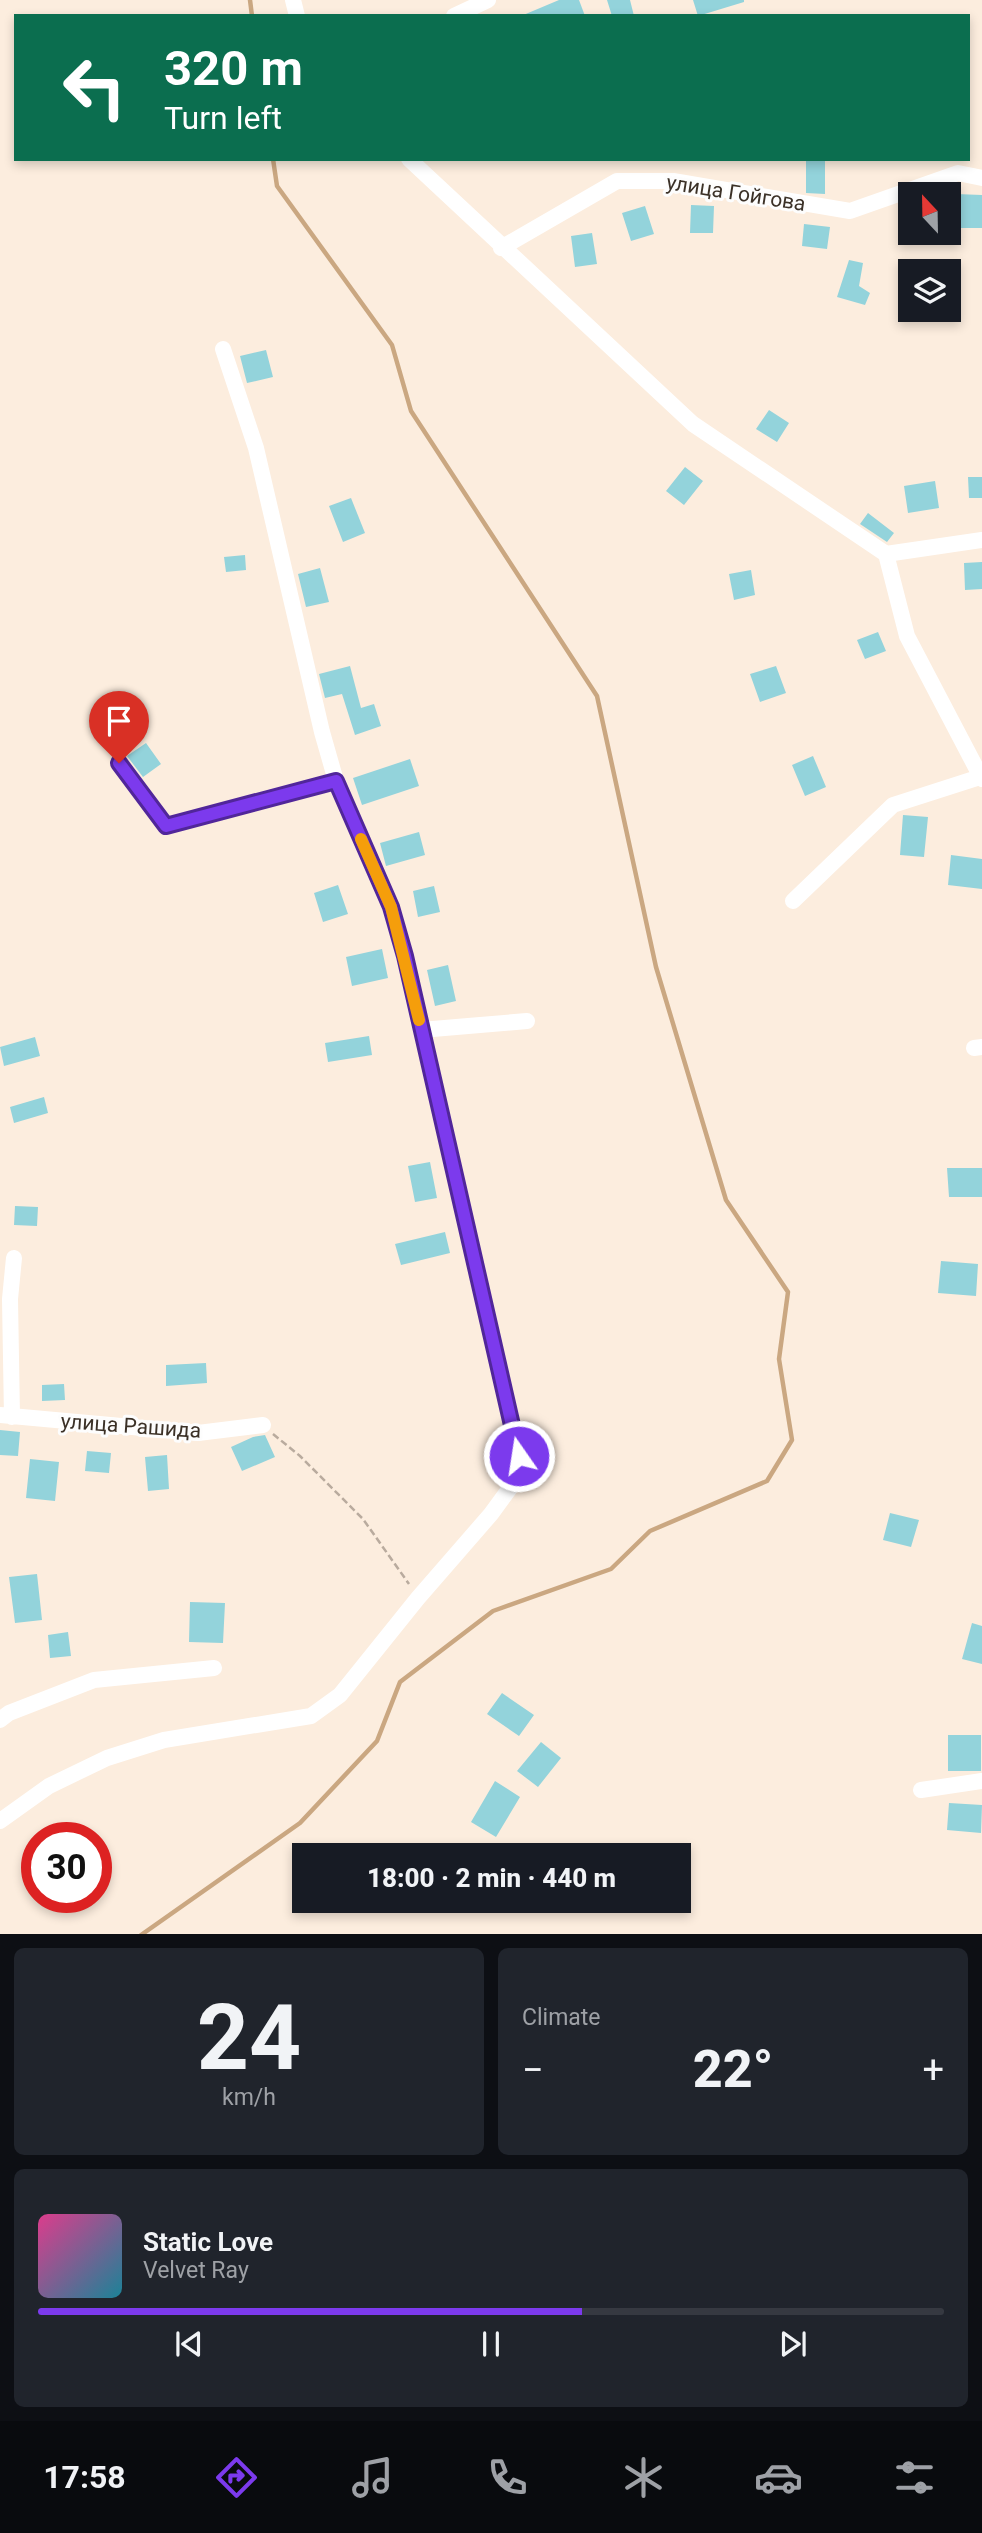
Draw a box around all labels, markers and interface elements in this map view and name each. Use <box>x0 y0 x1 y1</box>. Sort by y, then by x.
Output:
text: 320 m <box>164 40 303 97</box>
icon: left <box>49 42 140 133</box>
text: Turn left <box>164 99 282 137</box>
street label: улица Гойгова <box>665 170 807 216</box>
north arrow <box>898 182 961 245</box>
map controls <box>898 182 961 322</box>
button: layers <box>898 259 961 322</box>
pin <box>89 691 149 763</box>
icon: arrive <box>100 702 138 740</box>
street label: улица Рашида <box>60 1409 202 1443</box>
position arrow <box>482 1419 556 1493</box>
speed limit sign: 30 <box>21 1822 112 1913</box>
text: 18:00 · 2 min · 440 m <box>367 1863 616 1893</box>
text: 24 <box>197 1985 301 2091</box>
text: Climate <box>522 2004 601 2031</box>
text: 22° <box>693 2039 773 2100</box>
text: − <box>522 2048 544 2092</box>
text: + <box>922 2048 944 2092</box>
text: km/h <box>222 2084 276 2111</box>
text: Static Love <box>143 2227 273 2257</box>
text: Velvet Ray <box>143 2257 249 2284</box>
icon: previous <box>170 2325 208 2363</box>
icon: pause <box>472 2325 510 2363</box>
icon: next <box>774 2325 812 2363</box>
icon: directions <box>212 2453 261 2502</box>
icon: music <box>348 2453 397 2502</box>
icon: phone <box>483 2453 532 2502</box>
icon: climate <box>619 2453 668 2502</box>
icon: car <box>754 2453 803 2502</box>
icon: filters <box>890 2453 939 2502</box>
text: 17:58 <box>43 2458 126 2496</box>

